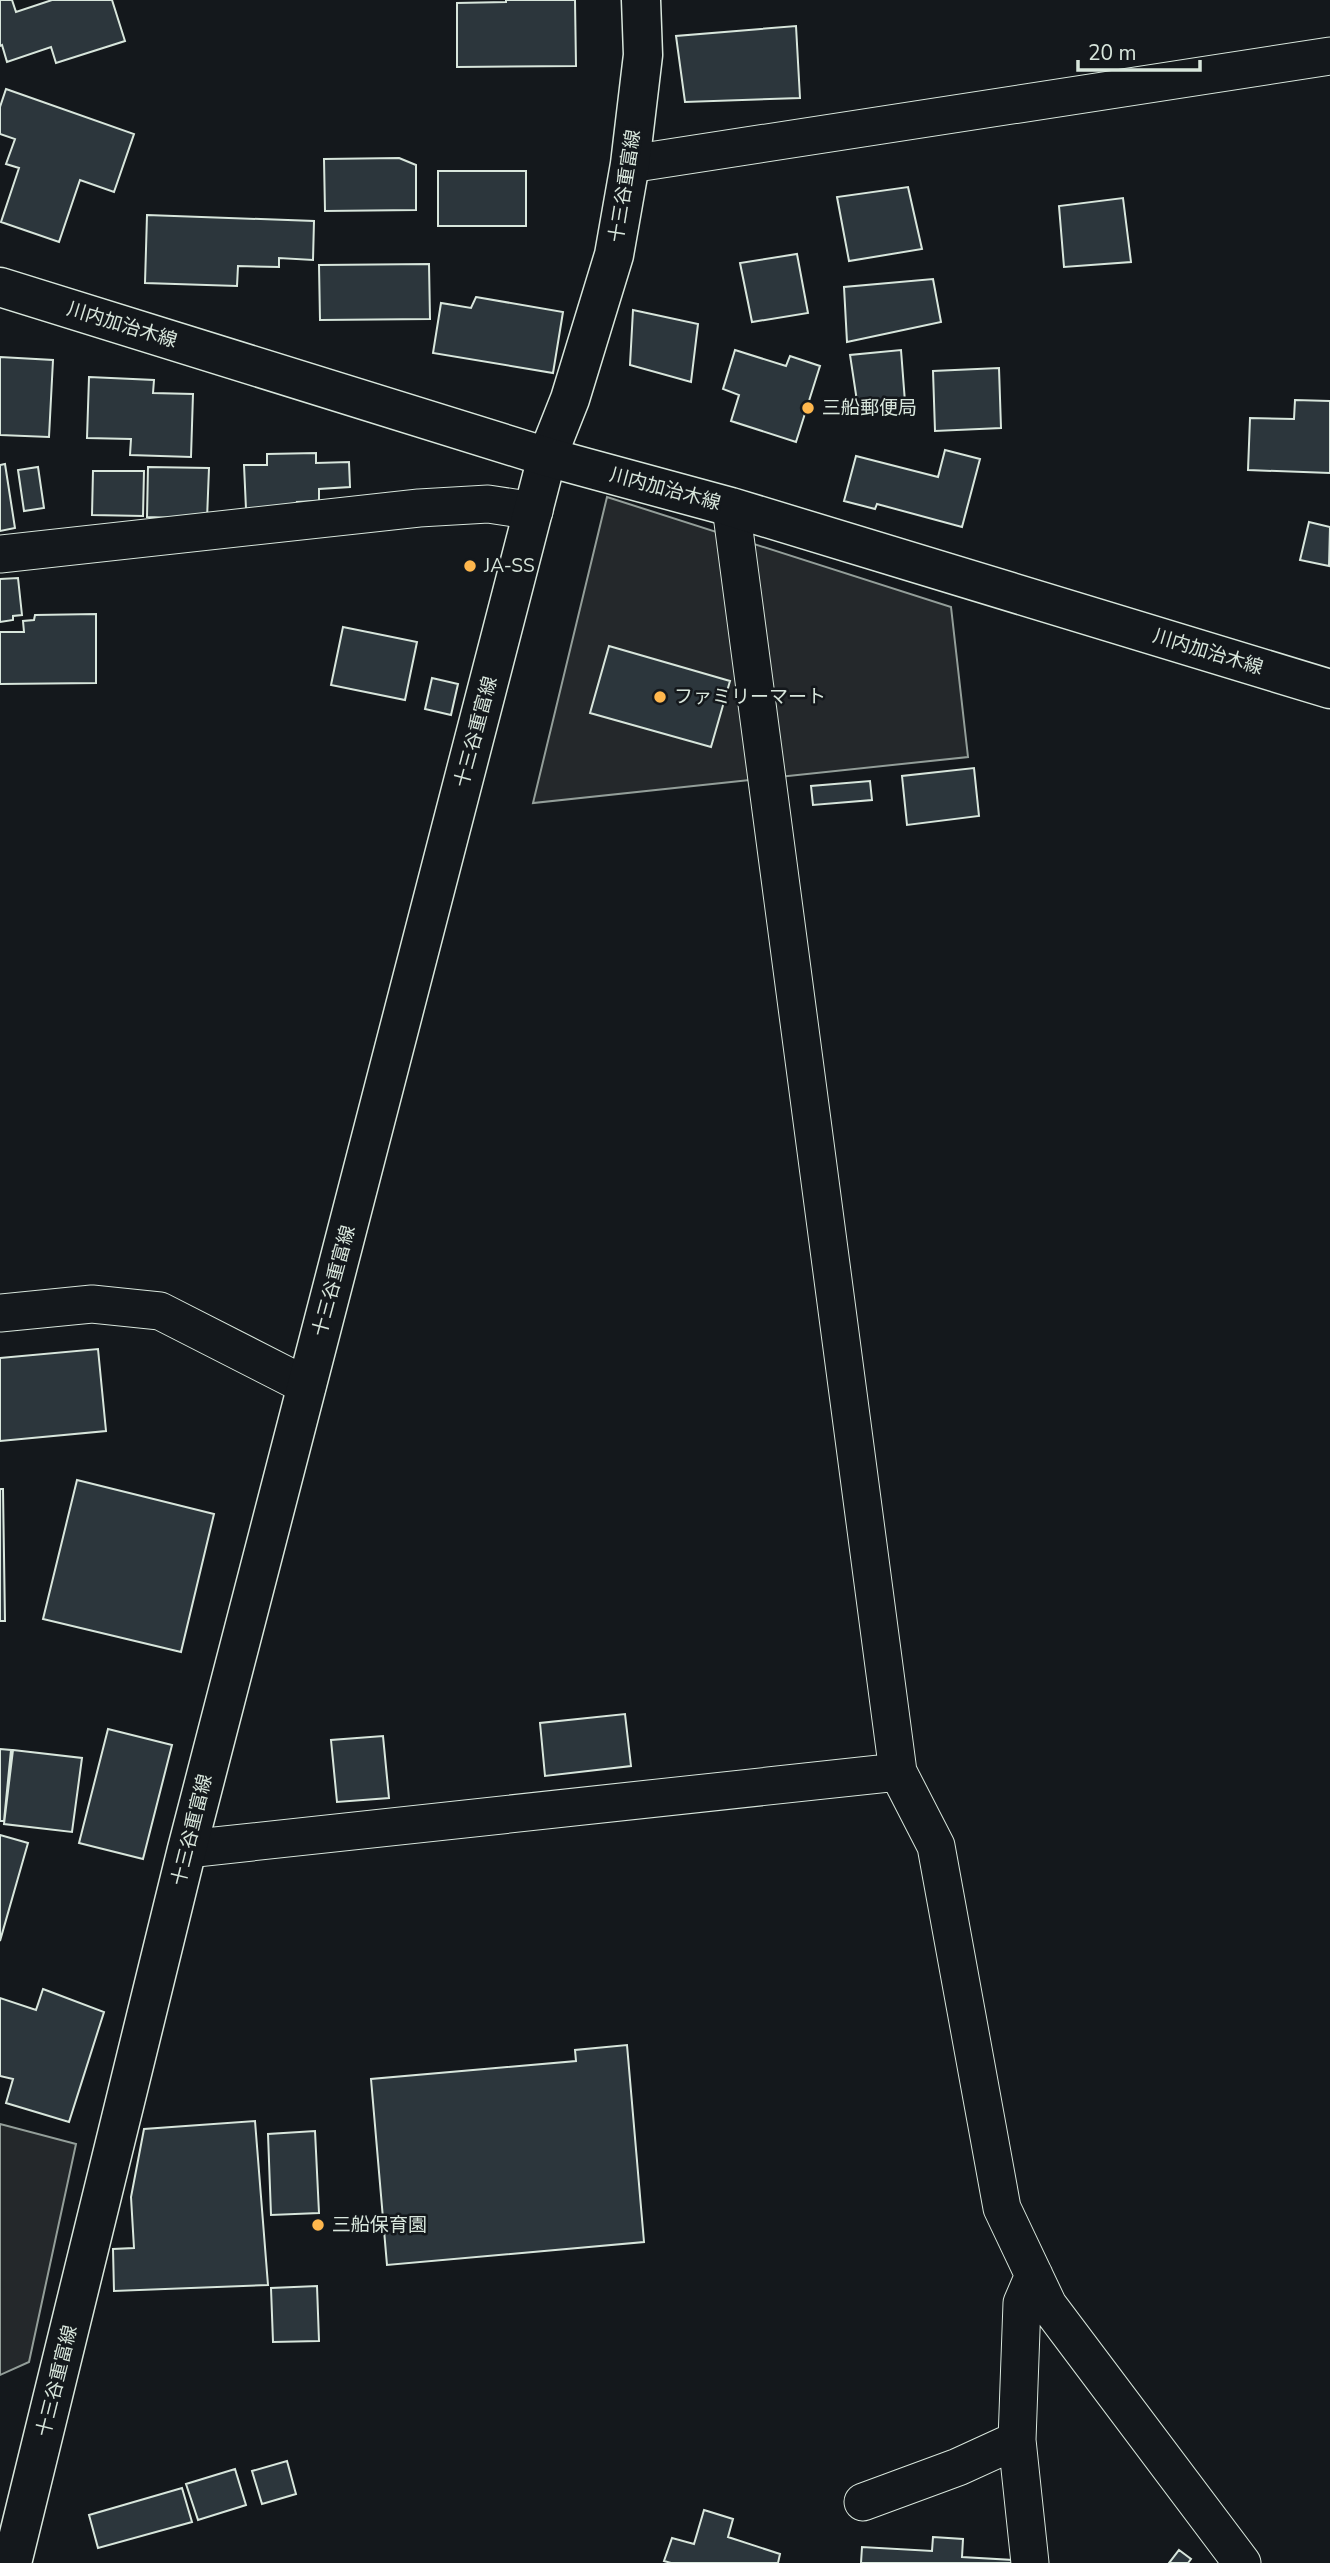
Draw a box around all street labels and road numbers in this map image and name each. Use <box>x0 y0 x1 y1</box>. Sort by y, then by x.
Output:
street label: 十三谷重富線 <box>603 128 647 244</box>
street label: 川内加治木線 <box>64 296 180 354</box>
street label: 川内加治木線 <box>607 462 723 516</box>
street label: 川内加治木線 <box>1150 623 1266 681</box>
street label: 十三谷重富線 <box>449 674 503 790</box>
street label: 十三谷重富線 <box>307 1223 361 1339</box>
street label: 十三谷重富線 <box>166 1772 218 1888</box>
street label: 十三谷重富線 <box>31 2323 83 2439</box>

